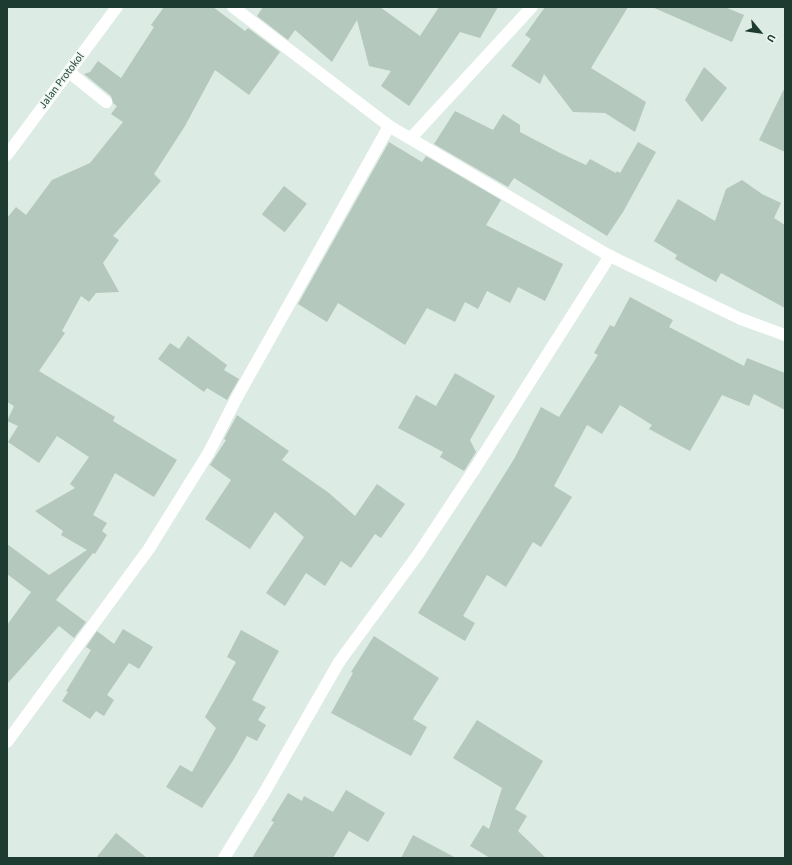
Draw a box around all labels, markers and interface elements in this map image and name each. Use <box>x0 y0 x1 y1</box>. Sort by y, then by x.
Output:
north arrow <box>740 12 780 52</box>
text: U <box>763 31 779 45</box>
street label: Jalan Protokol <box>37 50 87 112</box>

